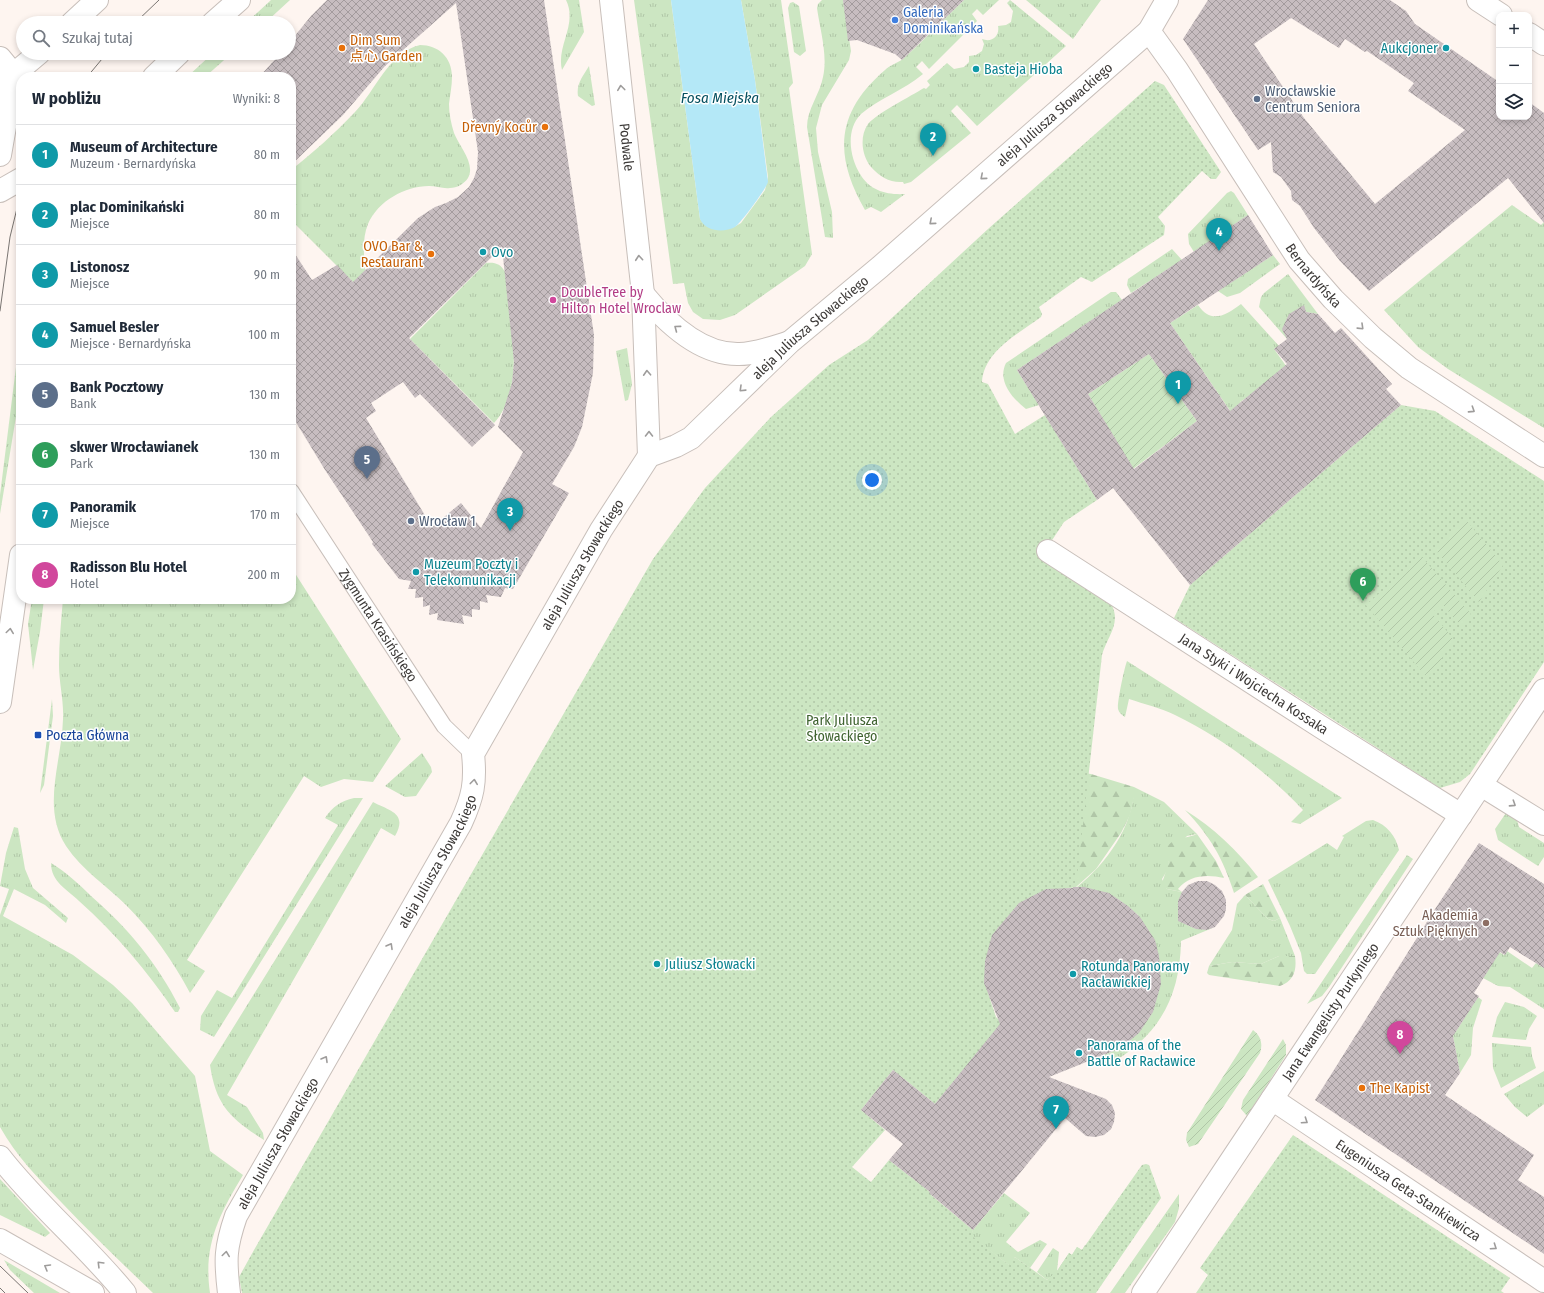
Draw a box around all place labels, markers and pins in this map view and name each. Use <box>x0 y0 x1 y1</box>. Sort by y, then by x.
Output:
place label: Galeria Dominikańska <box>903 4 984 37</box>
marker: Galeria Dominikańska <box>890 15 900 25</box>
place label: Dim Sum 点心 Garden <box>350 32 422 65</box>
place label: Aukcjoner <box>1381 40 1438 57</box>
marker: Dim Sum 点心 Garden <box>337 43 347 53</box>
marker: Aukcjoner <box>1441 43 1451 53</box>
place label: Basteja Hioba <box>984 61 1063 78</box>
marker: Basteja Hioba <box>971 64 981 74</box>
place label: Wrocławskie Centrum Seniora <box>1265 83 1361 116</box>
marker: Wrocławskie Centrum Seniora <box>1252 94 1262 104</box>
place label: Dřevný Kocůr <box>462 119 537 136</box>
marker: Dřevný Kocůr <box>540 122 550 132</box>
pin: 2 <box>920 123 946 156</box>
pin: 4 <box>1206 218 1232 251</box>
place label: OVO Bar & Restaurant <box>361 238 423 271</box>
place label: Ovo <box>491 244 513 261</box>
marker: Ovo <box>478 247 488 257</box>
marker: OVO Bar & Restaurant <box>426 249 436 259</box>
place label: DoubleTree by Hilton Hotel Wroclaw <box>561 284 681 317</box>
marker: DoubleTree by Hilton Hotel Wroclaw <box>548 295 558 305</box>
pin: 1 <box>1165 371 1191 404</box>
pin: 5 <box>354 446 380 479</box>
pin: 3 <box>497 498 523 531</box>
place label: Wrocław 1 <box>419 513 476 530</box>
marker: Wrocław 1 <box>406 516 416 526</box>
place label: Muzeum Poczty i Telekomunikacji <box>424 556 518 589</box>
marker: Muzeum Poczty i Telekomunikacji <box>411 567 421 577</box>
pin: 6 <box>1350 568 1376 601</box>
place label: Poczta Główna <box>46 727 129 744</box>
marker: Poczta Główna <box>33 730 43 740</box>
place label: Akademia Sztuk Pięknych <box>1393 907 1478 940</box>
marker: Akademia Sztuk Pięknych <box>1481 918 1491 928</box>
place label: Juliusz Słowacki <box>665 956 756 973</box>
place label: Rotunda Panoramy Racławickiej <box>1081 958 1190 991</box>
marker: Juliusz Słowacki <box>652 959 662 969</box>
marker: Rotunda Panoramy Racławickiej <box>1068 969 1078 979</box>
pin: 8 <box>1387 1021 1413 1054</box>
place label: Panorama of the Battle of Racławice <box>1087 1037 1196 1070</box>
marker: Panorama of the Battle of Racławice <box>1074 1048 1084 1058</box>
place label: The Kapist <box>1370 1080 1430 1097</box>
marker: The Kapist <box>1357 1083 1367 1093</box>
pin: 7 <box>1043 1096 1069 1129</box>

